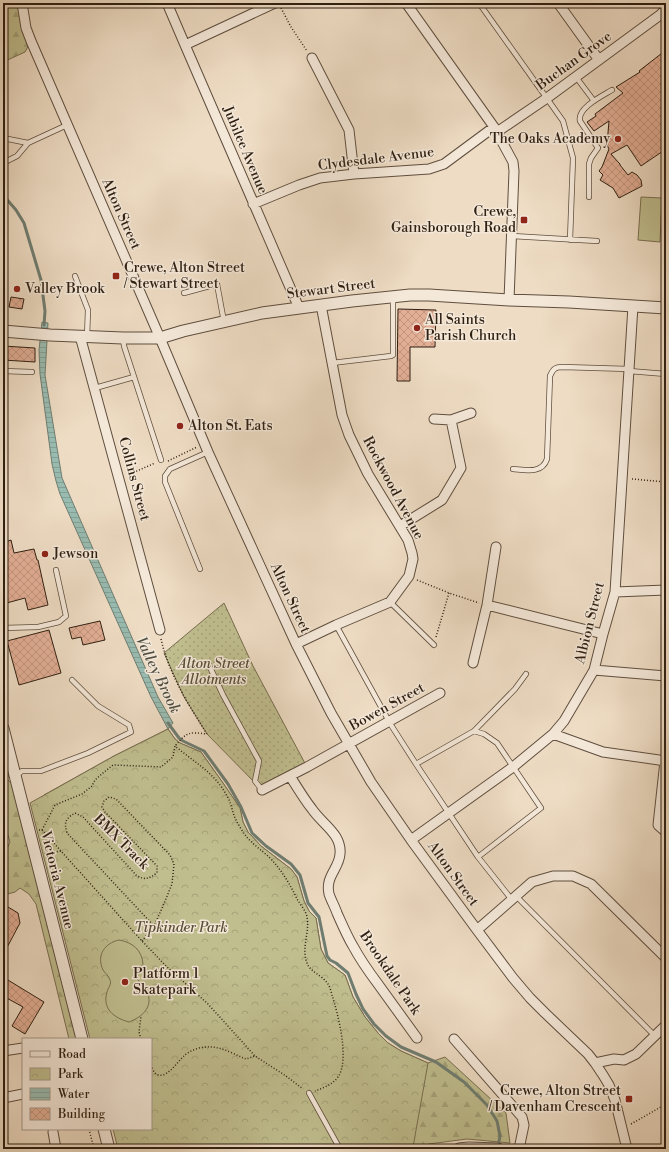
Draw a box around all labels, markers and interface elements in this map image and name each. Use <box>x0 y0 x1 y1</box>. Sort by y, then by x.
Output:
street label: Buchan Grove <box>532 28 615 95</box>
street label: Jubilee Avenue <box>218 102 272 197</box>
place label: The Oaks Academy <box>490 130 610 148</box>
marker: The Oaks Academy <box>613 134 623 144</box>
street label: Clydesdale Avenue <box>317 143 435 175</box>
street label: Alton Street <box>97 175 145 252</box>
place label: Crewe, Gainsborough Road <box>391 203 516 237</box>
marker: Crewe, Gainsborough Road <box>519 215 529 225</box>
place label: Crewe, Alton Street / Stewart Street <box>123 259 245 293</box>
marker: Crewe, Alton Street / Stewart Street <box>111 271 121 281</box>
street label: Stewart Street <box>286 275 376 303</box>
place label: Valley Brook <box>24 280 105 298</box>
marker: Valley Brook <box>12 284 22 294</box>
place label: All Saints Parish Church <box>424 311 517 345</box>
marker: All Saints Parish Church <box>412 323 422 333</box>
place label: Alton St. Eats <box>187 417 273 435</box>
marker: Alton St. Eats <box>175 421 185 431</box>
street label: Rockwood Avenue <box>358 433 428 543</box>
street label: Collins Street <box>114 435 154 523</box>
place label: Jewson <box>52 545 99 563</box>
marker: Jewson <box>40 549 50 559</box>
street label: Alton Street <box>265 559 314 636</box>
street label: Albion Street <box>571 580 609 667</box>
water label: Valley Brook <box>131 634 185 717</box>
park label: Alton Street Allotments <box>176 655 250 689</box>
street label: Bowen Street <box>345 679 428 736</box>
street label: BMX Track <box>89 810 153 874</box>
street label: Victoria Avenue <box>36 828 78 931</box>
street label: Alton Street <box>423 837 483 910</box>
park label: Tipkinder Park <box>134 919 228 937</box>
street label: Brookdale Park <box>355 927 425 1019</box>
place label: Platform 1 Skatepark <box>133 965 199 999</box>
marker: Platform 1 Skatepark <box>120 977 130 987</box>
legend <box>22 1038 152 1130</box>
text: Road <box>58 1047 86 1062</box>
text: Park <box>58 1067 84 1082</box>
place label: Crewe, Alton Street / Davenham Crescent <box>488 1082 621 1116</box>
text: Water <box>57 1087 90 1102</box>
marker: Crewe, Alton Street / Davenham Crescent <box>624 1094 634 1104</box>
text: Building <box>57 1107 106 1122</box>

